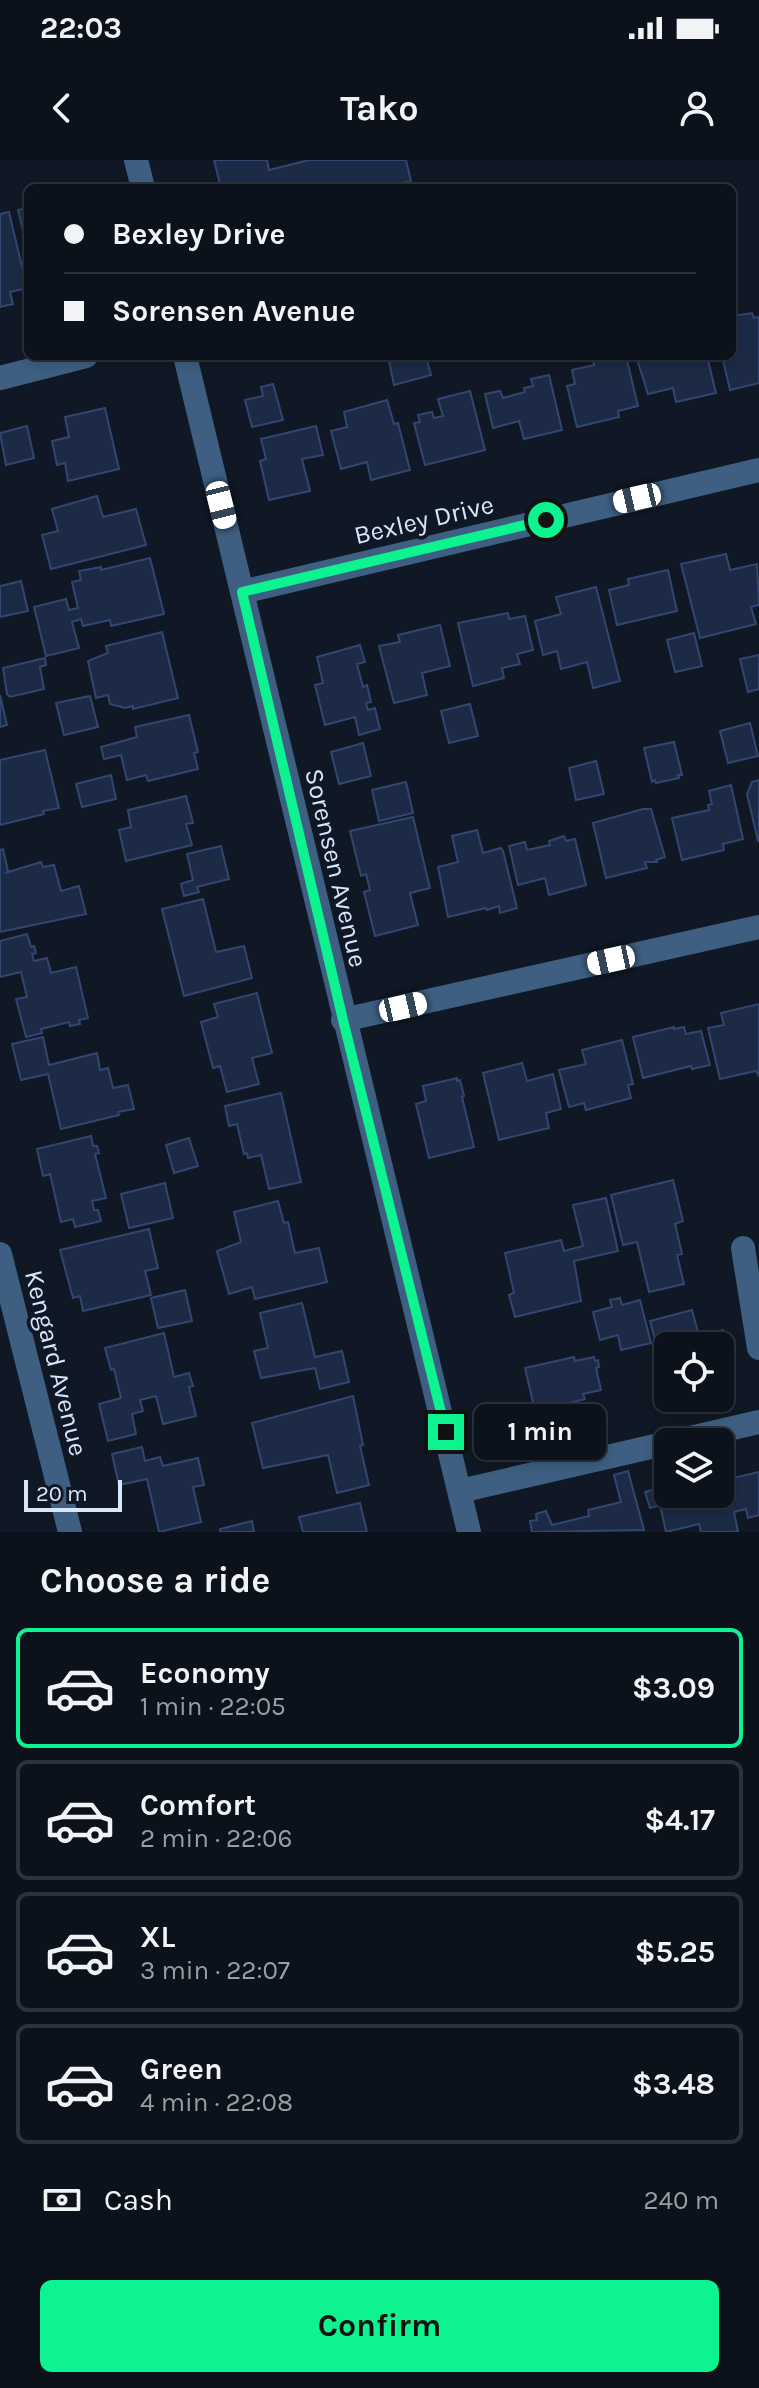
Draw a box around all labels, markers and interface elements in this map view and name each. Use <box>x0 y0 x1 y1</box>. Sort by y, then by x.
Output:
text: 22:03 <box>40 10 122 46</box>
icon: back <box>40 86 84 130</box>
icon: person <box>675 86 719 130</box>
text: Tako <box>340 87 419 129</box>
text: Bexley Drive <box>112 216 285 252</box>
text: Sorensen Avenue <box>112 293 356 329</box>
car <box>204 479 238 531</box>
car <box>611 481 663 515</box>
street label: Bexley Drive <box>351 489 497 551</box>
route start <box>528 502 564 538</box>
street label: Sorensen Avenue <box>298 766 374 970</box>
car <box>585 943 637 977</box>
car <box>377 990 429 1024</box>
street label: Kengard Avenue <box>18 1267 94 1459</box>
map controls <box>654 1332 734 1508</box>
button: locate <box>654 1332 734 1412</box>
callout: 1 min <box>474 1404 606 1460</box>
route end <box>428 1414 464 1450</box>
text: 1 min <box>507 1416 573 1447</box>
button: layers <box>654 1428 734 1508</box>
scale bar <box>24 1476 122 1512</box>
text: 20 m <box>36 1481 88 1507</box>
text: Choose a ride <box>40 1559 270 1601</box>
icon: car <box>44 1652 116 1724</box>
text: Economy <box>140 1655 270 1691</box>
text: $3.09 <box>632 1670 715 1706</box>
text: 1 min · 22:05 <box>140 1691 286 1722</box>
icon: car <box>44 1784 116 1856</box>
text: Comfort <box>140 1787 256 1823</box>
text: $4.17 <box>644 1802 715 1838</box>
text: 2 min · 22:06 <box>140 1823 292 1854</box>
icon: car <box>44 1916 116 1988</box>
text: XL <box>140 1919 175 1955</box>
text: $5.25 <box>635 1934 715 1970</box>
text: 3 min · 22:07 <box>140 1955 290 1986</box>
icon: car <box>44 2048 116 2120</box>
text: Green <box>140 2051 223 2087</box>
text: $3.48 <box>632 2066 715 2102</box>
text: 4 min · 22:08 <box>140 2087 293 2118</box>
icon: cash <box>40 2178 84 2222</box>
text: Cash <box>104 2182 173 2218</box>
text: 240 m <box>643 2185 719 2216</box>
button: Confirm <box>40 2280 719 2372</box>

